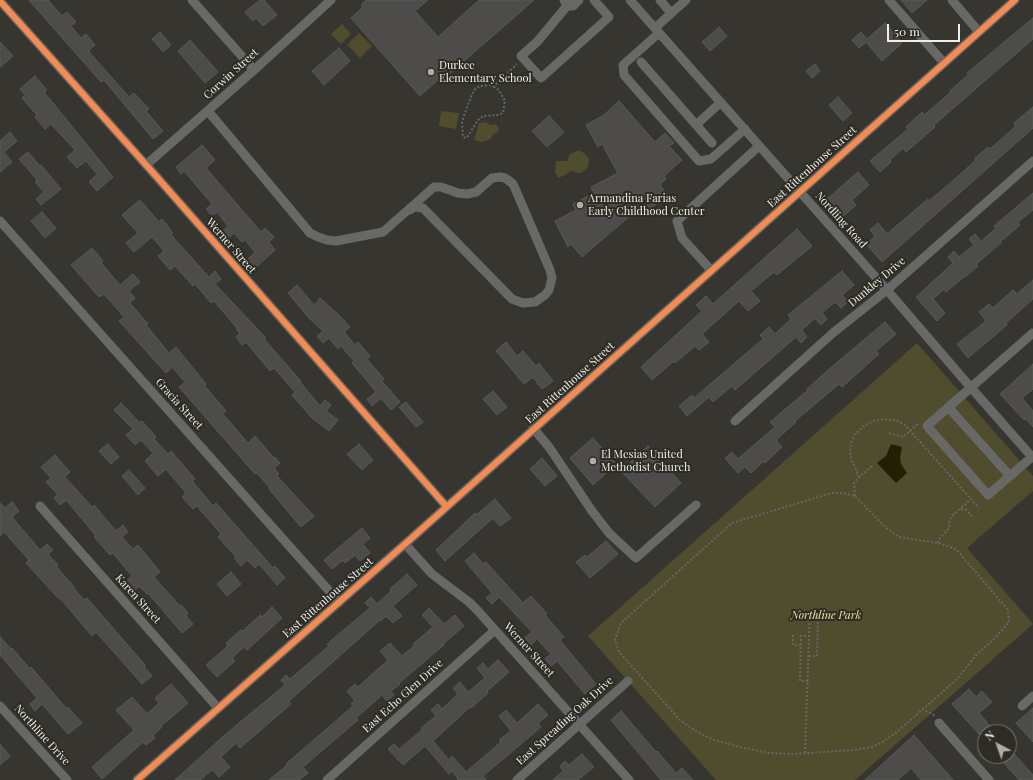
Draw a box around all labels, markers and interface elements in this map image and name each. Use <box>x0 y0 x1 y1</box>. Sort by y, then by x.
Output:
scale bar <box>889 16 962 42</box>
text: 50 m <box>894 23 920 39</box>
street label: Corwin Street <box>201 46 261 102</box>
place label: Durkee Elementary School <box>439 59 532 85</box>
marker: Durkee Elementary School <box>426 67 436 77</box>
street label: East Rittenhouse Street <box>765 124 859 210</box>
street label: Nordling Road <box>812 189 870 251</box>
place label: Armandina Farias Early Childhood Center <box>588 192 705 218</box>
marker: Armandina Farias Early Childhood Center <box>575 200 585 210</box>
street label: Werner Street <box>203 216 259 276</box>
street label: Dunkley Drive <box>846 254 908 310</box>
street label: East Rittenhouse Street <box>523 340 617 426</box>
street label: Gracia Street <box>153 376 205 432</box>
place label: El Mesias United Methodist Church <box>601 448 690 474</box>
marker: El Mesias United Methodist Church <box>588 456 598 466</box>
street label: East Rittenhouse Street <box>280 555 376 641</box>
street label: Karen Street <box>112 572 164 626</box>
park label: Northline Park <box>791 609 861 623</box>
street label: Werner Street <box>501 620 557 680</box>
street label: East Echo Glen Drive <box>360 656 446 736</box>
street label: East Spreading Oak Drive <box>514 674 616 768</box>
street label: Northline Drive <box>11 702 73 768</box>
north arrow <box>977 724 1017 764</box>
text: N <box>982 727 997 744</box>

